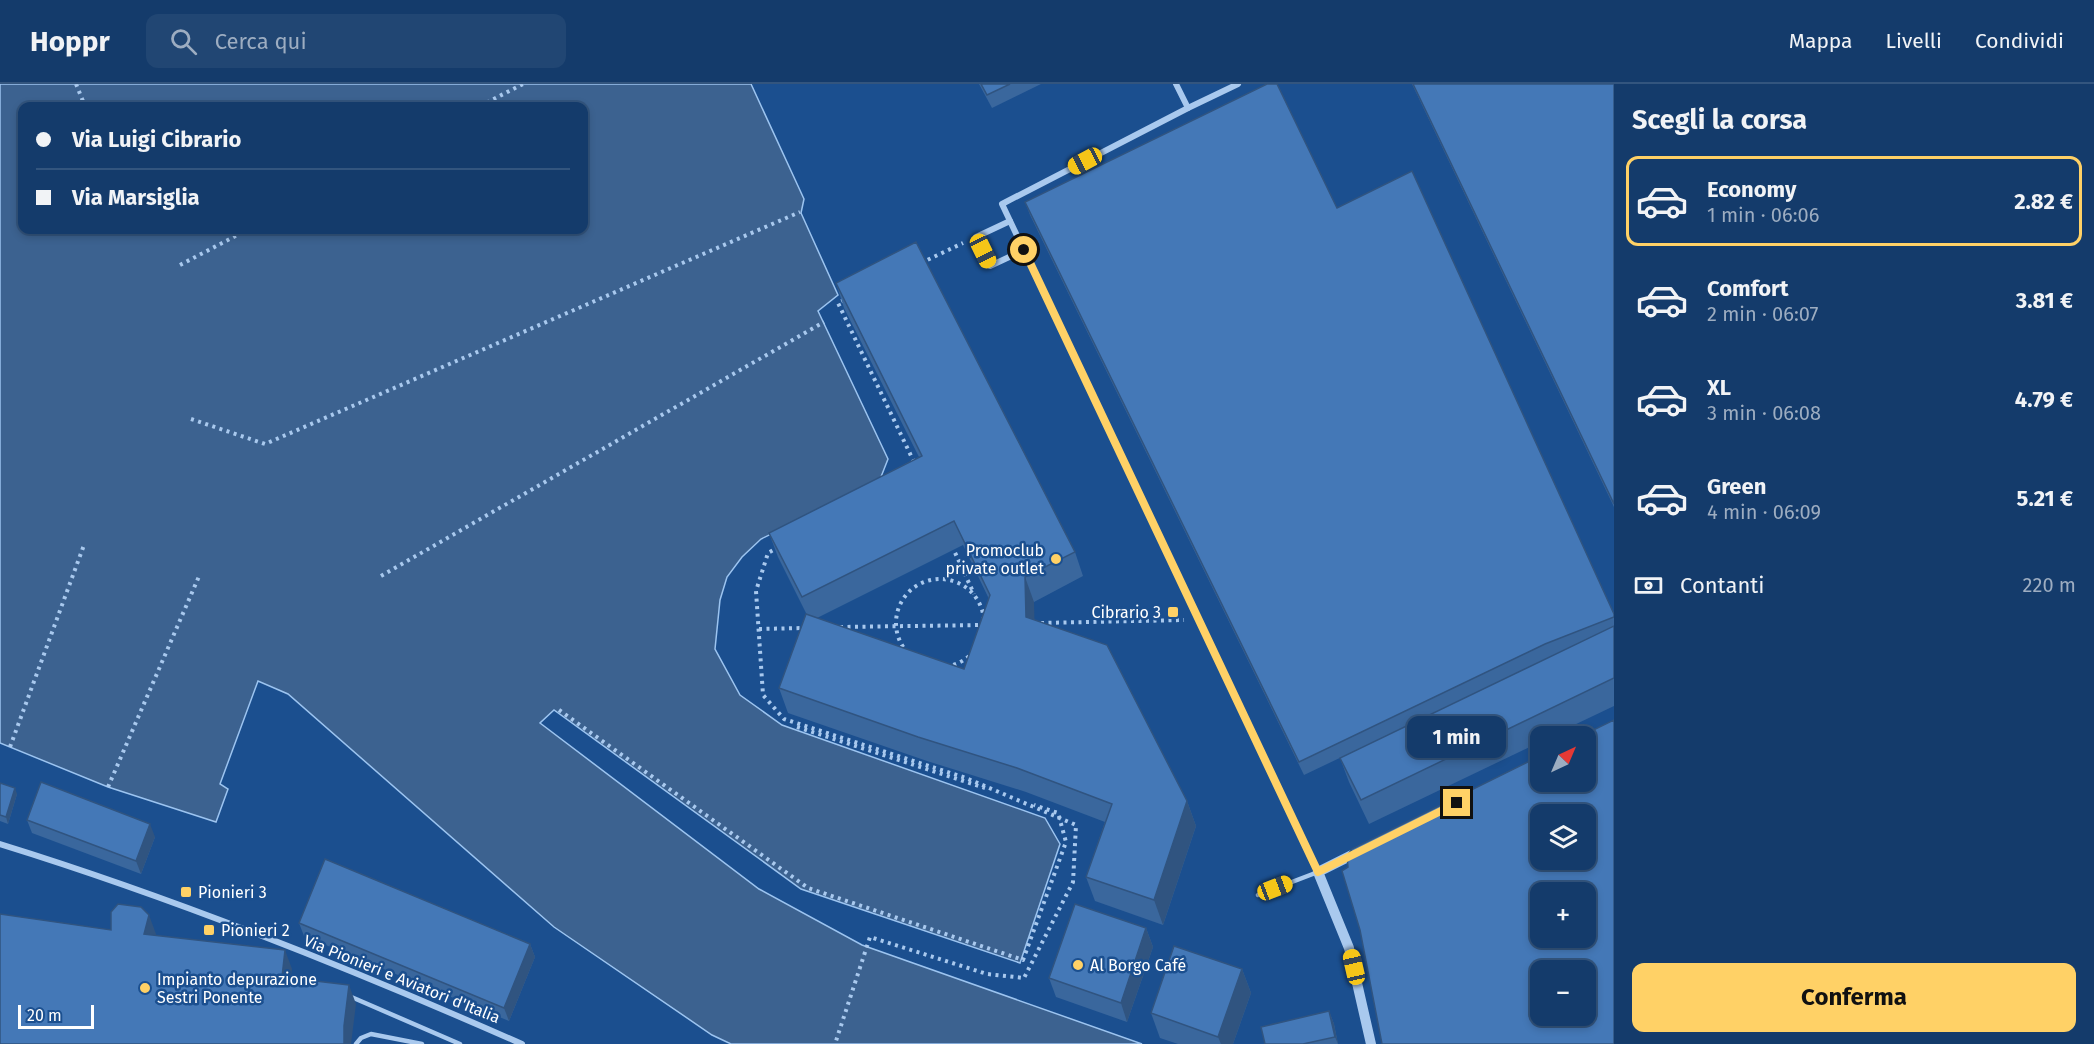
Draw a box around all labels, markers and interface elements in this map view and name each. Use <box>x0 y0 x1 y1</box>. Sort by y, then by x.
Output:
search box <box>146 14 566 68</box>
text: Hoppr <box>30 25 110 58</box>
icon: search <box>167 25 200 58</box>
text: Cerca qui <box>215 28 307 55</box>
text: Mappa <box>1789 28 1853 54</box>
text: Livelli <box>1886 28 1942 54</box>
text: Condividi <box>1975 28 2064 54</box>
text: Scegli la corsa <box>1632 104 1807 136</box>
text: Via Luigi Cibrario <box>72 126 241 153</box>
car <box>1065 145 1105 177</box>
icon: car <box>1635 174 1689 228</box>
text: Economy <box>1707 176 1796 203</box>
text: Via Marsiglia <box>72 184 200 211</box>
text: 2.82 € <box>2014 188 2073 215</box>
text: 1 min · 06:06 <box>1707 203 1819 227</box>
car <box>967 231 999 271</box>
route start <box>1010 236 1037 263</box>
icon: car <box>1635 273 1689 327</box>
text: Comfort <box>1707 275 1788 302</box>
text: 3.81 € <box>2016 287 2073 314</box>
text: 2 min · 06:07 <box>1707 302 1818 326</box>
icon: car <box>1635 372 1689 426</box>
text: XL <box>1707 374 1731 401</box>
text: 4.79 € <box>2015 386 2073 413</box>
text: 3 min · 06:08 <box>1707 401 1821 425</box>
icon: car <box>1635 471 1689 525</box>
text: Green <box>1707 473 1766 500</box>
text: 5.21 € <box>2017 485 2073 512</box>
text: 4 min · 06:09 <box>1707 500 1821 524</box>
place label: Promoclub private outlet <box>946 541 1044 578</box>
marker: Promoclub private outlet <box>1049 552 1063 566</box>
icon: cash <box>1632 569 1665 602</box>
text: Contanti <box>1680 572 1764 599</box>
text: 220 m <box>2023 573 2076 597</box>
place label: Cibrario 3 <box>1091 603 1161 622</box>
marker: Cibrario 3 <box>1166 605 1180 619</box>
callout: 1 min <box>1408 716 1506 758</box>
text: 1 min <box>1432 725 1481 749</box>
north arrow <box>1530 726 1596 792</box>
map controls <box>1530 726 1596 1026</box>
route end <box>1443 789 1470 816</box>
button: layers <box>1530 804 1596 870</box>
car <box>1255 873 1295 903</box>
button: + <box>1530 882 1596 948</box>
place label: Pionieri 3 <box>198 883 267 902</box>
marker: Pionieri 3 <box>179 885 193 899</box>
place label: Pionieri 2 <box>221 921 290 940</box>
marker: Pionieri 2 <box>202 923 216 937</box>
street label: Via Pionieri e Aviatori d'Italia <box>301 931 503 1027</box>
car <box>1341 947 1367 987</box>
place label: Al Borgo Café <box>1090 956 1186 975</box>
marker: Al Borgo Café <box>1071 958 1085 972</box>
button: − <box>1530 960 1596 1026</box>
button: Conferma <box>1632 963 2076 1032</box>
place label: Impianto depurazione Sestri Ponente <box>157 970 317 1007</box>
marker: Impianto depurazione Sestri Ponente <box>138 981 152 995</box>
scale bar <box>18 1002 94 1030</box>
text: 20 m <box>27 1006 62 1025</box>

